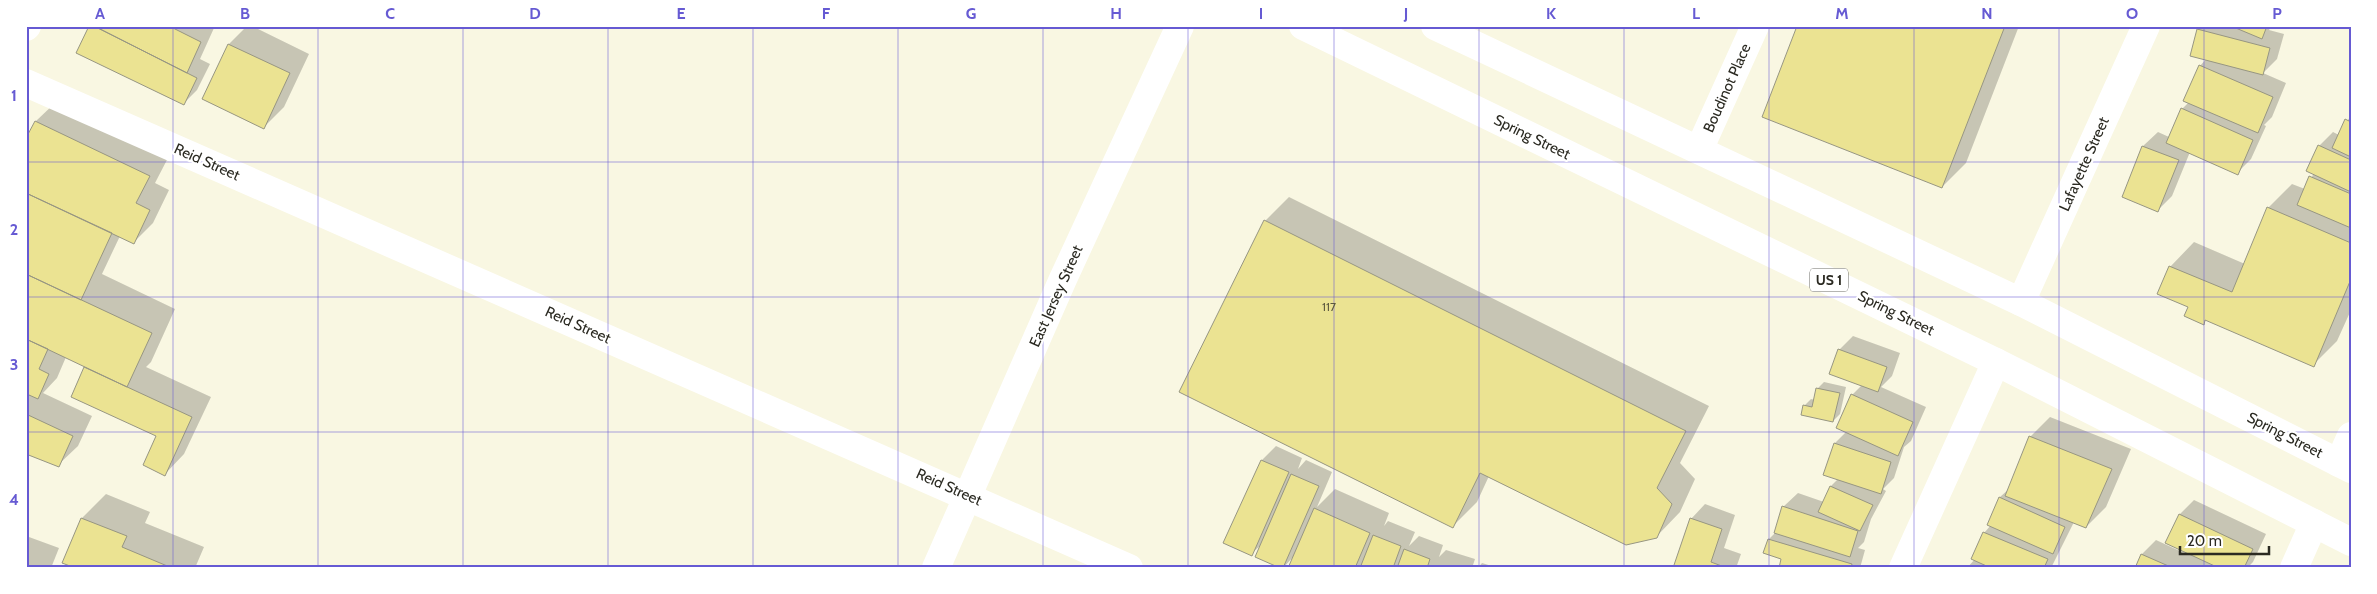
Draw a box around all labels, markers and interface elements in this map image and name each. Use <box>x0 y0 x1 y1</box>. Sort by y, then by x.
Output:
text: A <box>95 4 105 23</box>
text: B <box>240 4 250 23</box>
text: C <box>385 4 395 23</box>
text: D <box>529 4 541 23</box>
text: E <box>676 4 686 23</box>
text: F <box>822 4 831 23</box>
text: G <box>966 4 976 23</box>
text: H <box>1110 4 1122 23</box>
text: I <box>1259 4 1263 23</box>
text: J <box>1403 4 1408 23</box>
text: K <box>1546 4 1556 23</box>
text: L <box>1692 4 1700 23</box>
text: M <box>1835 4 1849 23</box>
text: N <box>1981 4 1993 23</box>
text: O <box>2126 4 2138 23</box>
text: P <box>2272 4 2282 23</box>
street label: Boudinot Place <box>1699 41 1755 135</box>
text: 1 <box>11 86 17 105</box>
street label: Spring Street <box>1491 111 1573 163</box>
street label: Lafayette Street <box>2055 114 2113 214</box>
street label: Reid Street <box>171 140 243 184</box>
text: 2 <box>10 220 18 239</box>
street label: East Jersey Street <box>1026 242 1086 350</box>
road number: US 1 <box>1810 268 1848 292</box>
street label: Spring Street <box>1855 287 1937 339</box>
house number: 117 <box>1322 299 1336 314</box>
street label: Reid Street <box>542 303 614 347</box>
text: 3 <box>10 355 18 374</box>
street label: Spring Street <box>2244 408 2326 462</box>
street label: Reid Street <box>913 465 985 509</box>
text: 4 <box>9 490 19 509</box>
scale bar <box>2180 524 2268 556</box>
text: 20 m <box>2187 532 2222 550</box>

